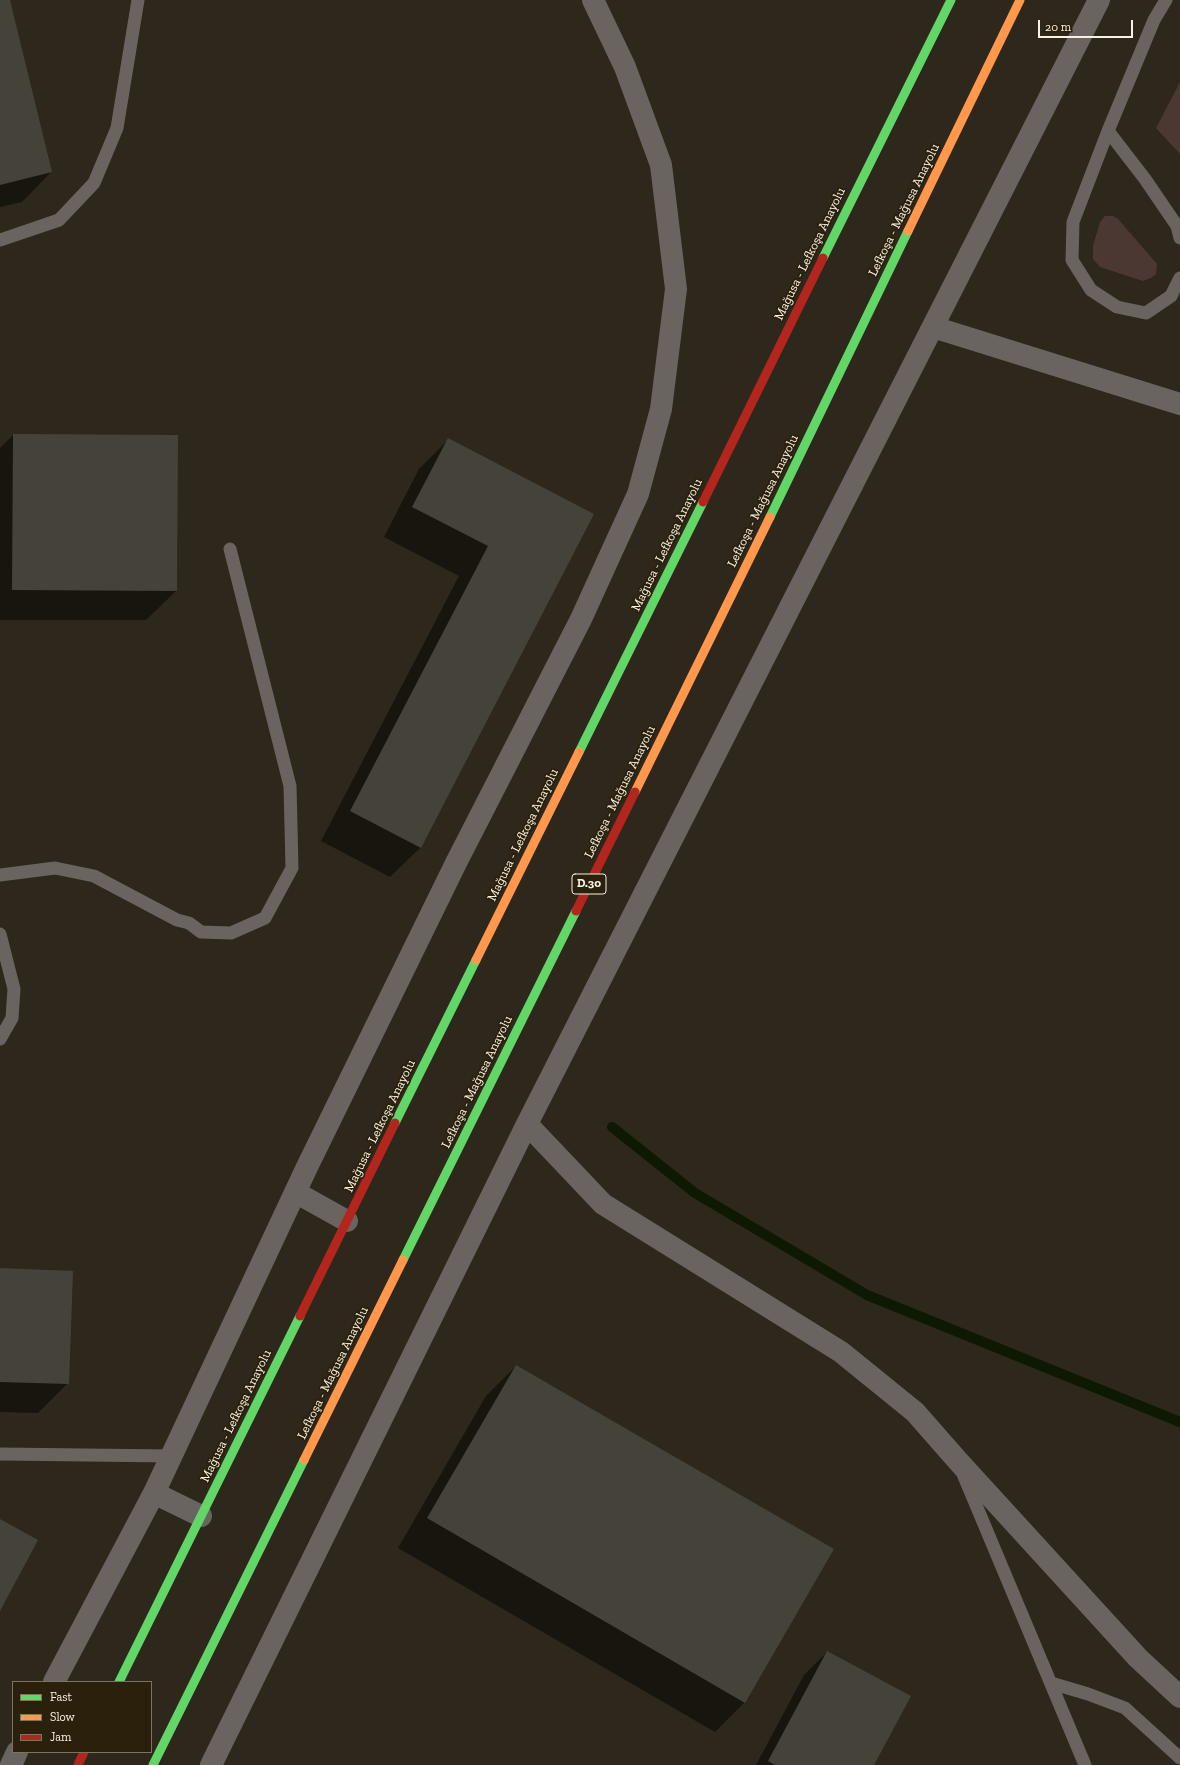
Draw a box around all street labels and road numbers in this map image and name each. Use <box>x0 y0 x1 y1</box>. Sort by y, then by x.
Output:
street label: Lefkoşa - Mağusa Anayolu <box>865 141 943 279</box>
street label: Mağusa - Lefkoşa Anayolu <box>771 185 849 323</box>
street label: Lefkoşa - Mağusa Anayolu <box>724 432 802 570</box>
street label: Mağusa - Lefkoşa Anayolu <box>628 476 706 614</box>
street label: Lefkoşa - Mağusa Anayolu <box>581 723 659 861</box>
street label: Mağusa - Lefkoşa Anayolu <box>484 766 562 904</box>
road number: D.30 <box>572 874 606 894</box>
street label: Lefkoşa - Mağusa Anayolu <box>438 1013 516 1151</box>
street label: Mağusa - Lefkoşa Anayolu <box>341 1057 419 1195</box>
street label: Lefkoşa - Mağusa Anayolu <box>294 1304 372 1442</box>
street label: Mağusa - Lefkoşa Anayolu <box>197 1347 275 1485</box>

